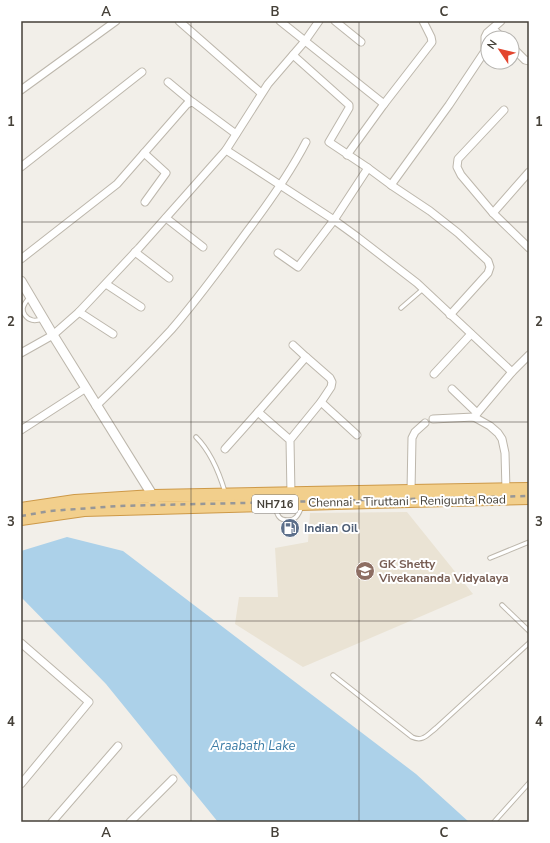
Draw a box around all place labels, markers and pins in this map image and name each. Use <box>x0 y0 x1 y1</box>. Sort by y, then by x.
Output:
fuel station icon: Indian Oil <box>279 517 301 539</box>
place label: Indian Oil <box>304 520 358 536</box>
place label: GK Shetty Vivekananda Vidyalaya <box>378 556 509 586</box>
school or university icon: GK Shetty Vivekananda Vidyalaya <box>354 560 376 582</box>

